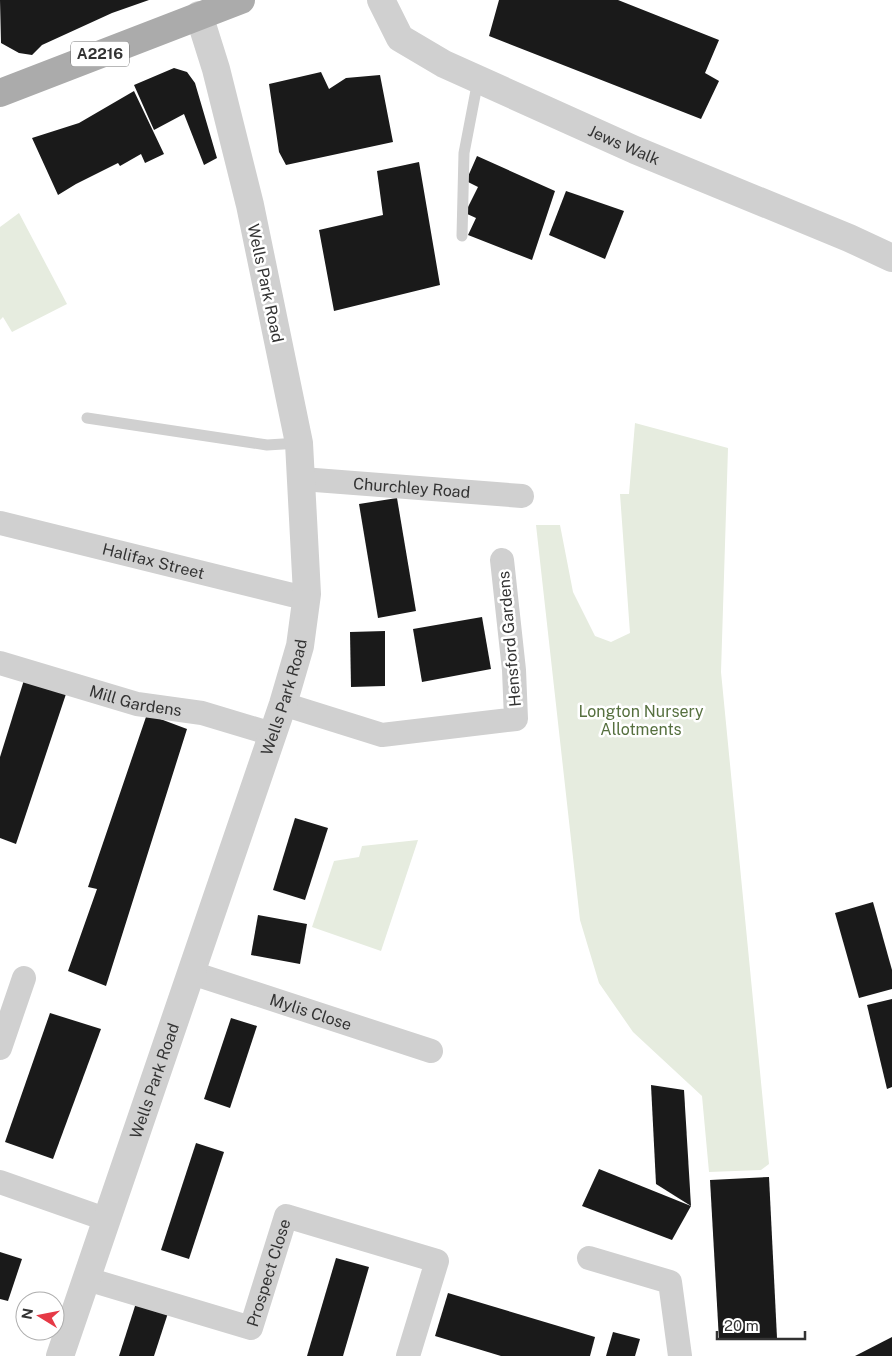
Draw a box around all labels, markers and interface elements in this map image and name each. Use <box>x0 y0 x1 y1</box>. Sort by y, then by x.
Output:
road number: A2216 <box>71 42 129 66</box>
street label: Jews Walk <box>585 121 663 169</box>
street label: Wells Park Road <box>244 222 287 344</box>
street label: Churchley Road <box>352 474 471 502</box>
street label: Halifax Street <box>100 540 206 583</box>
street label: Hensford Gardens <box>494 570 525 707</box>
street label: Wells Park Road <box>257 638 311 758</box>
street label: Mill Gardens <box>87 681 183 720</box>
park label: Longton Nursery Allotments <box>578 702 704 739</box>
street label: Mylis Close <box>267 990 354 1034</box>
street label: Wells Park Road <box>126 1021 183 1141</box>
street label: Prospect Close <box>243 1217 295 1329</box>
north arrow <box>15 1291 65 1341</box>
text: N <box>18 1307 36 1321</box>
scale bar <box>717 1308 804 1340</box>
text: 20 m <box>724 1317 759 1334</box>

